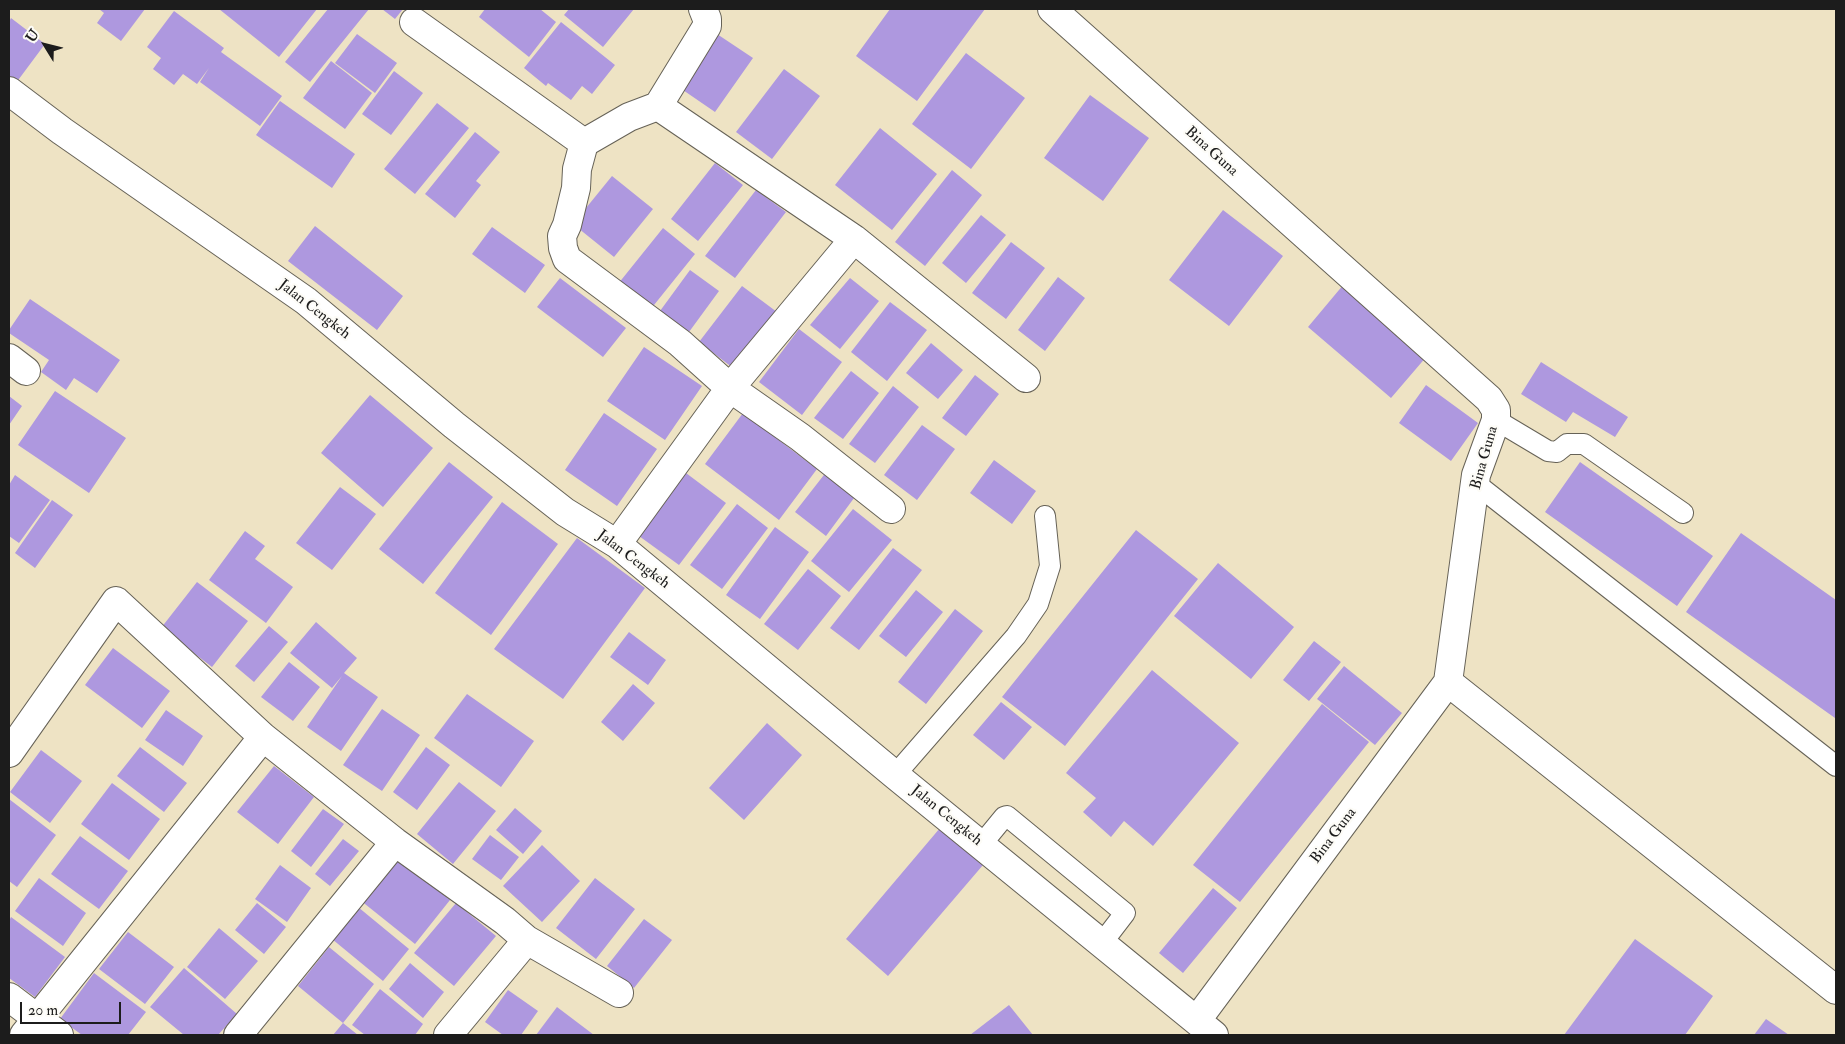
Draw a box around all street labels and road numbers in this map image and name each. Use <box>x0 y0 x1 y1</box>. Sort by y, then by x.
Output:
street label: Bina Guna <box>1181 124 1241 180</box>
street label: Jalan Cengkeh <box>274 276 354 344</box>
street label: Bina Guna <box>1467 424 1503 492</box>
street label: Jalan Cengkeh <box>593 527 673 593</box>
street label: Jalan Cengkeh <box>907 782 985 850</box>
street label: Bina Guna <box>1307 805 1361 867</box>

